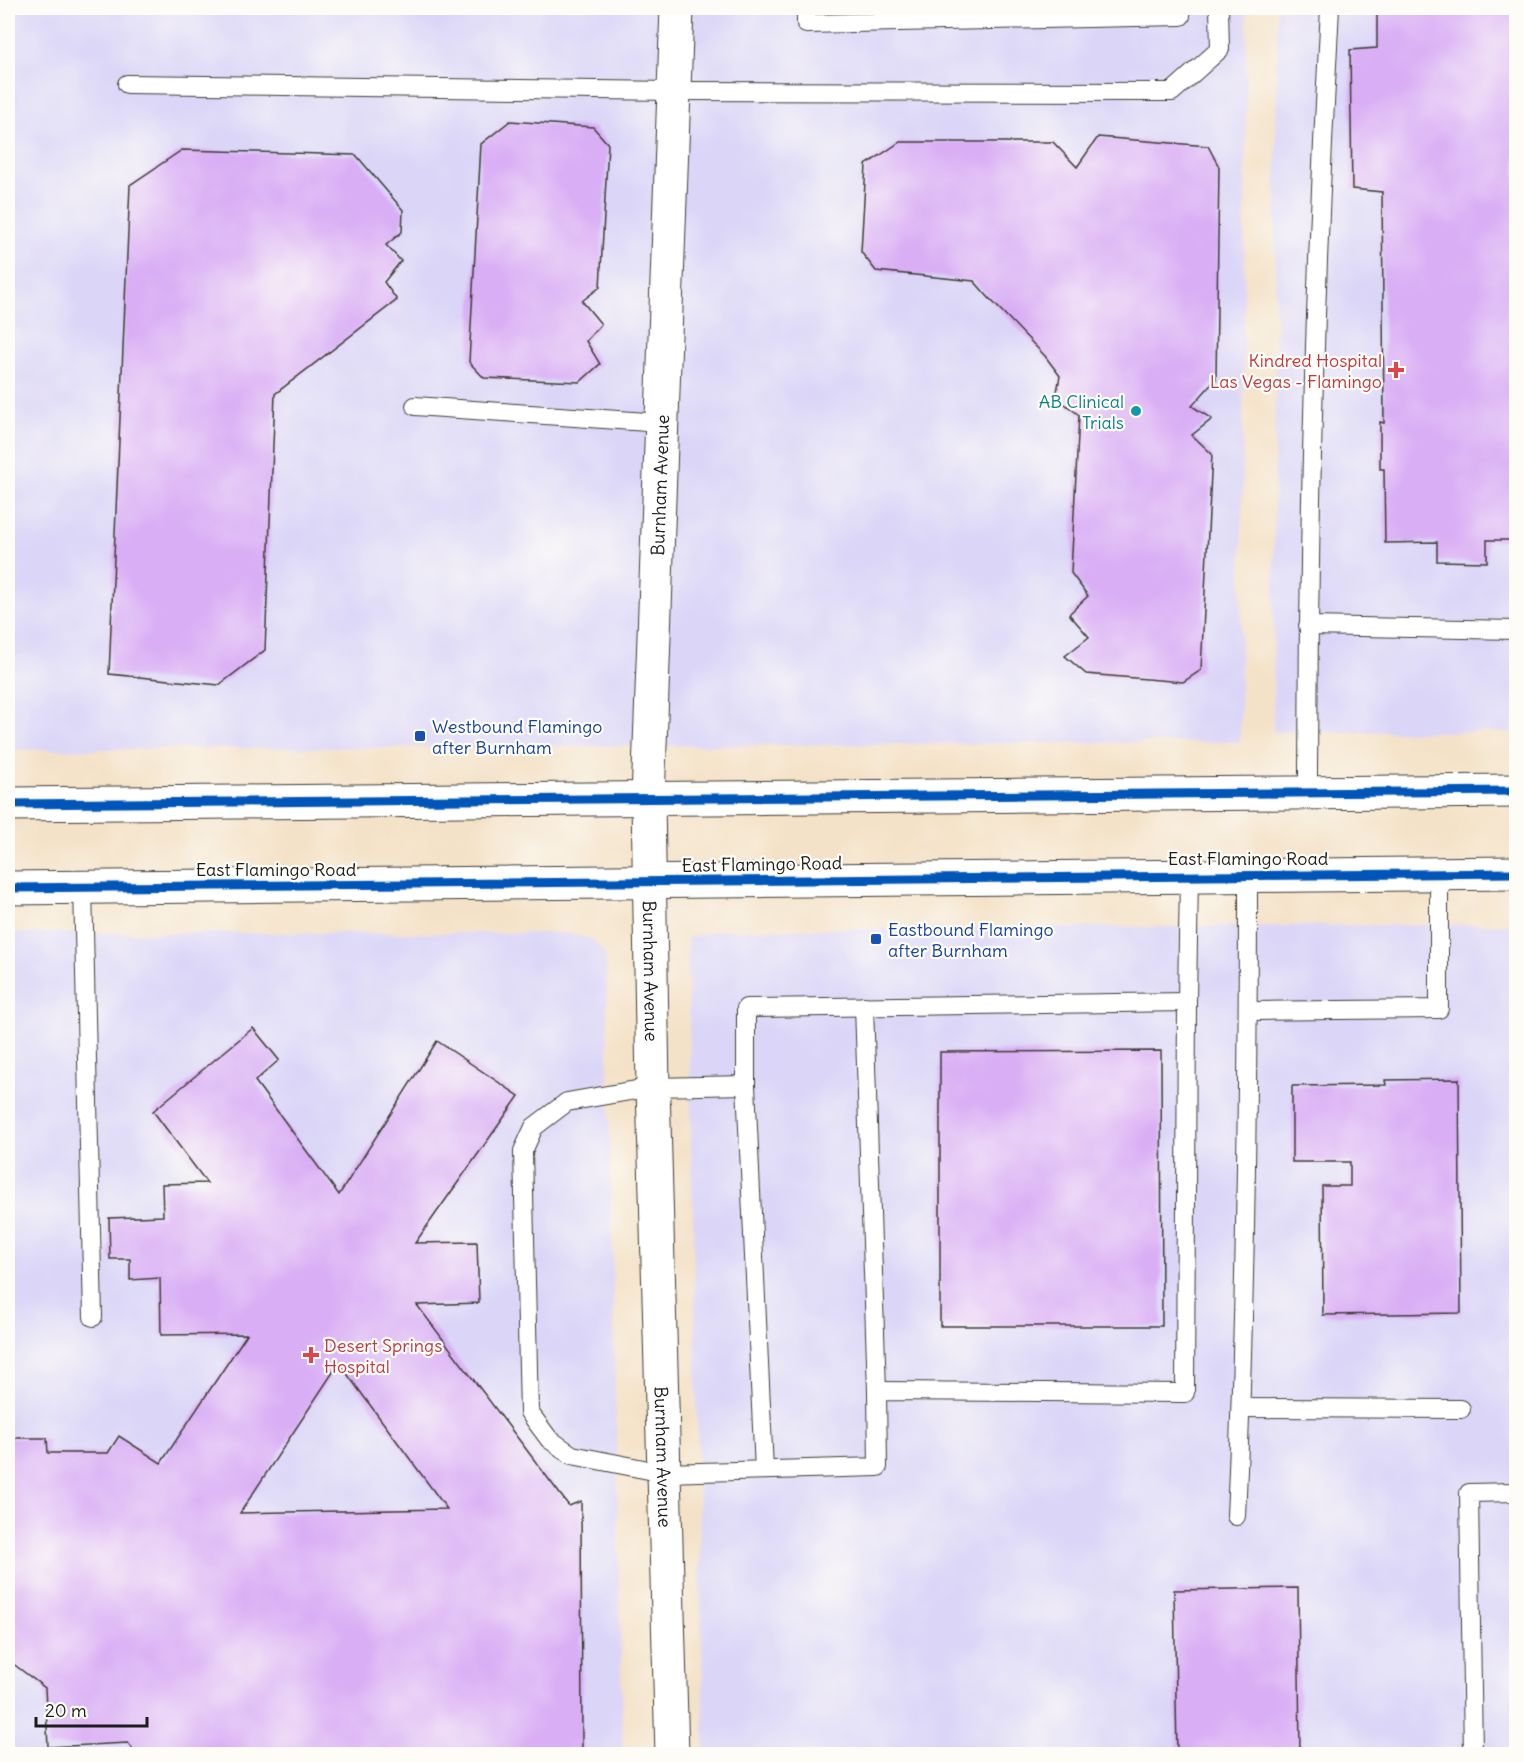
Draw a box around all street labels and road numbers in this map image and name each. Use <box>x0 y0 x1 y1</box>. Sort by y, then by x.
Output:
street label: Burnham Avenue <box>645 414 674 556</box>
street label: East Flamingo Road <box>1168 847 1329 870</box>
street label: East Flamingo Road <box>682 851 843 877</box>
street label: East Flamingo Road <box>196 858 357 881</box>
street label: Burnham Avenue <box>638 900 664 1042</box>
street label: Burnham Avenue <box>650 1386 677 1528</box>

